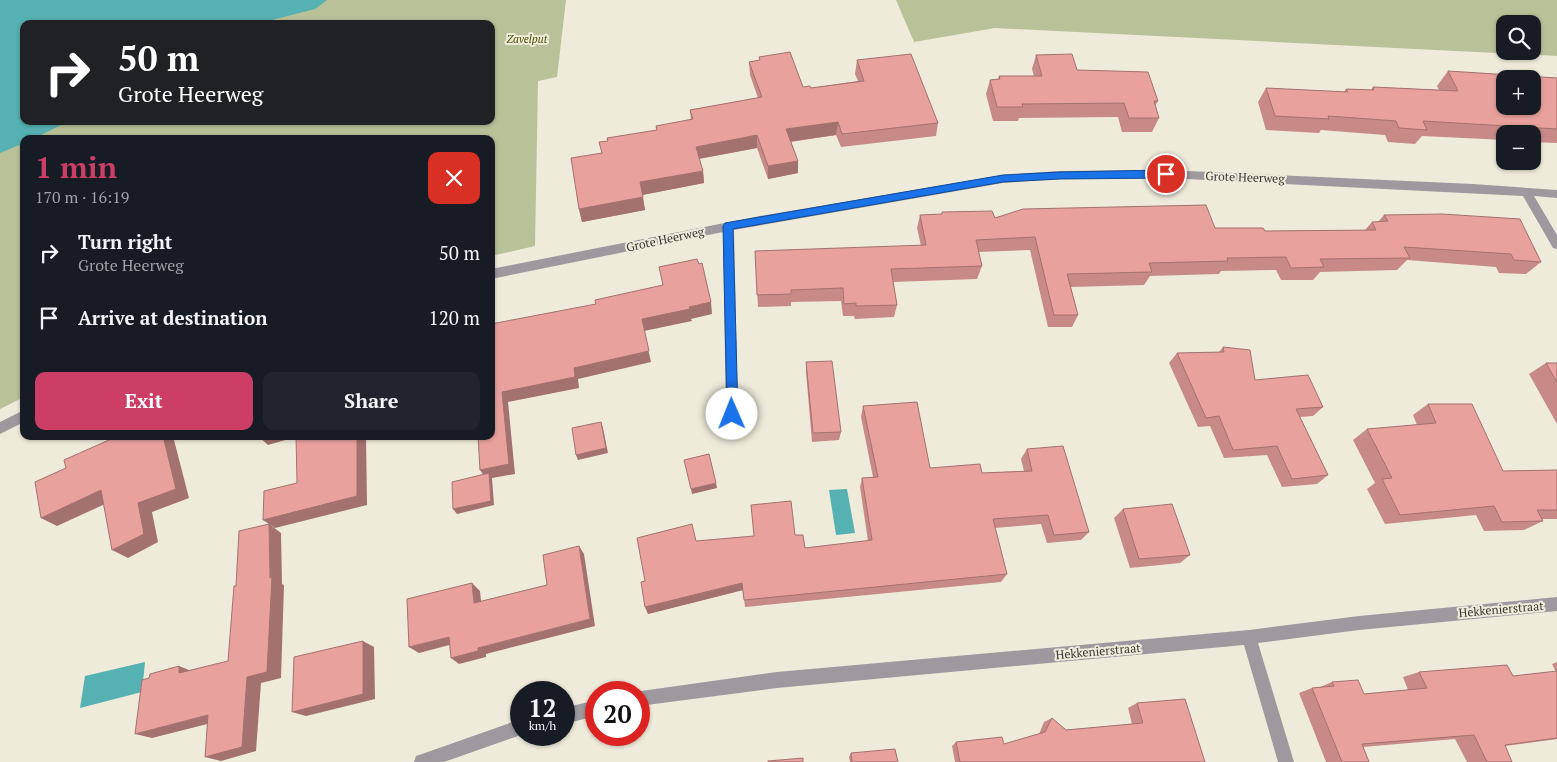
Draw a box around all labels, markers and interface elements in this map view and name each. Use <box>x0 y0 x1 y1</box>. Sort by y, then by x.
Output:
map controls <box>1496 15 1541 170</box>
button: search <box>1496 15 1541 60</box>
park label: Zavelput <box>507 32 548 46</box>
text: 50 m <box>118 35 199 81</box>
icon: right <box>35 40 100 105</box>
button: + <box>1496 70 1541 115</box>
text: Grote Heerweg <box>118 79 263 108</box>
button: − <box>1496 125 1541 170</box>
text: 1 min <box>35 147 117 187</box>
button: close <box>428 152 480 204</box>
pin <box>1145 153 1187 195</box>
icon: arrive <box>1152 160 1180 188</box>
street label: Grote Heerweg <box>1205 168 1286 186</box>
text: 170 m · 16:19 <box>35 186 129 208</box>
street label: Grote Heerweg <box>625 223 706 255</box>
text: Turn right <box>78 229 172 254</box>
icon: right <box>35 239 63 267</box>
text: 50 m <box>439 240 480 265</box>
text: Grote Heerweg <box>78 254 184 276</box>
icon: arrive <box>35 304 63 332</box>
text: Arrive at destination <box>78 305 267 330</box>
text: 120 m <box>429 305 480 330</box>
button: Exit <box>35 372 253 430</box>
button: Share <box>263 372 480 430</box>
position arrow <box>705 387 757 439</box>
street label: Hekkenierstraat <box>1458 598 1545 620</box>
street label: Hekkenierstraat <box>1055 640 1142 662</box>
speed limit sign: 20 <box>585 681 650 746</box>
text: 12 <box>528 691 557 724</box>
text: km/h <box>529 718 556 733</box>

